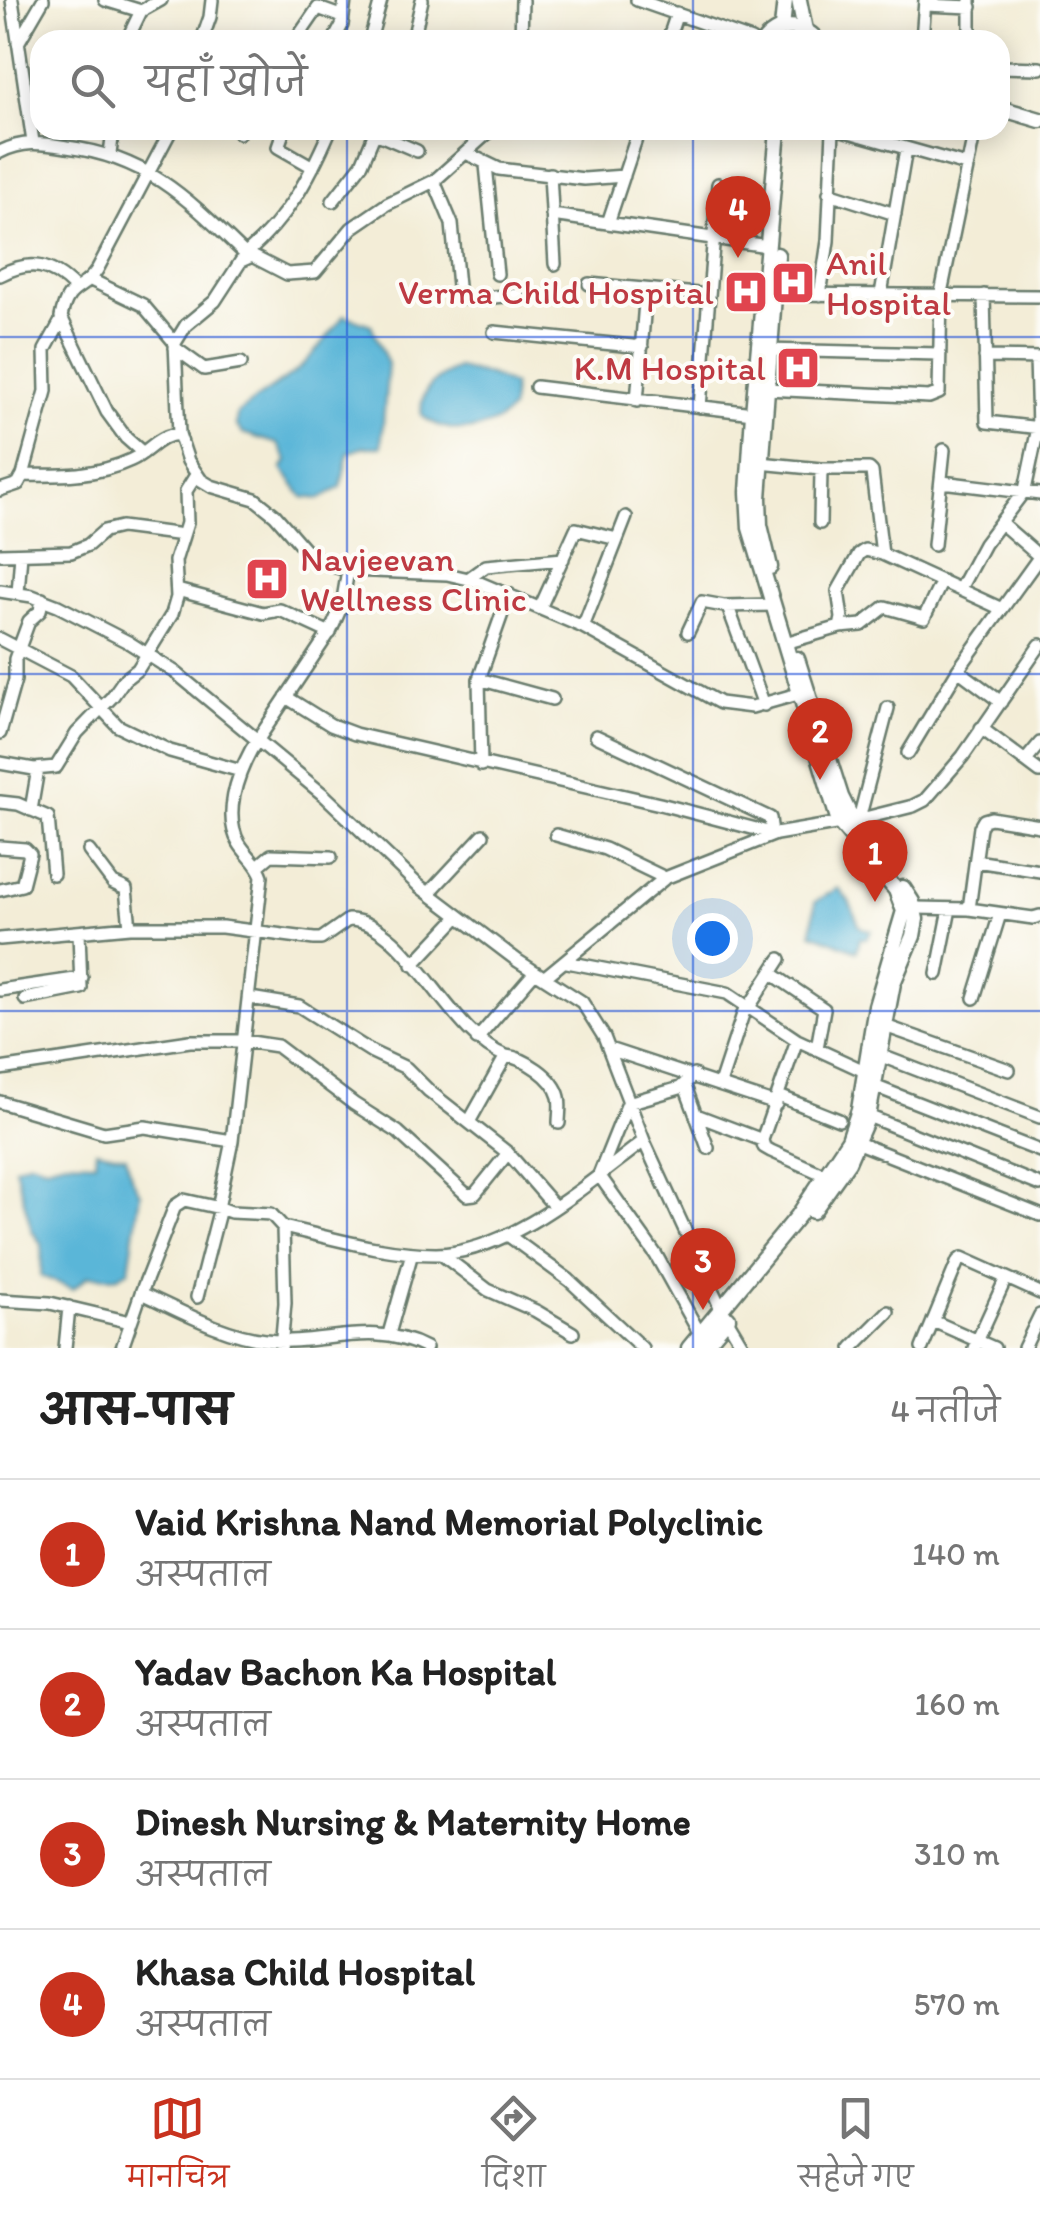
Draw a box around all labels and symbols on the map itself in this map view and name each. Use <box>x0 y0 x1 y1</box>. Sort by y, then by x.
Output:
pin: 4 <box>706 176 770 258</box>
place label: Anil Hospital <box>826 242 951 324</box>
hospital icon: Anil Hospital <box>770 260 816 306</box>
hospital icon: Verma Child Hospital <box>723 269 769 315</box>
place label: Verma Child Hospital <box>398 271 714 313</box>
hospital icon: K.M Hospital <box>775 345 821 391</box>
place label: K.M Hospital <box>574 347 766 389</box>
place label: Navjeevan Wellness Clinic <box>300 538 527 620</box>
hospital icon: Navjeevan Wellness Clinic <box>244 556 290 602</box>
pin: 2 <box>788 698 852 780</box>
pin: 1 <box>842 820 908 902</box>
your location <box>687 913 738 964</box>
pin: 3 <box>670 1228 736 1310</box>

